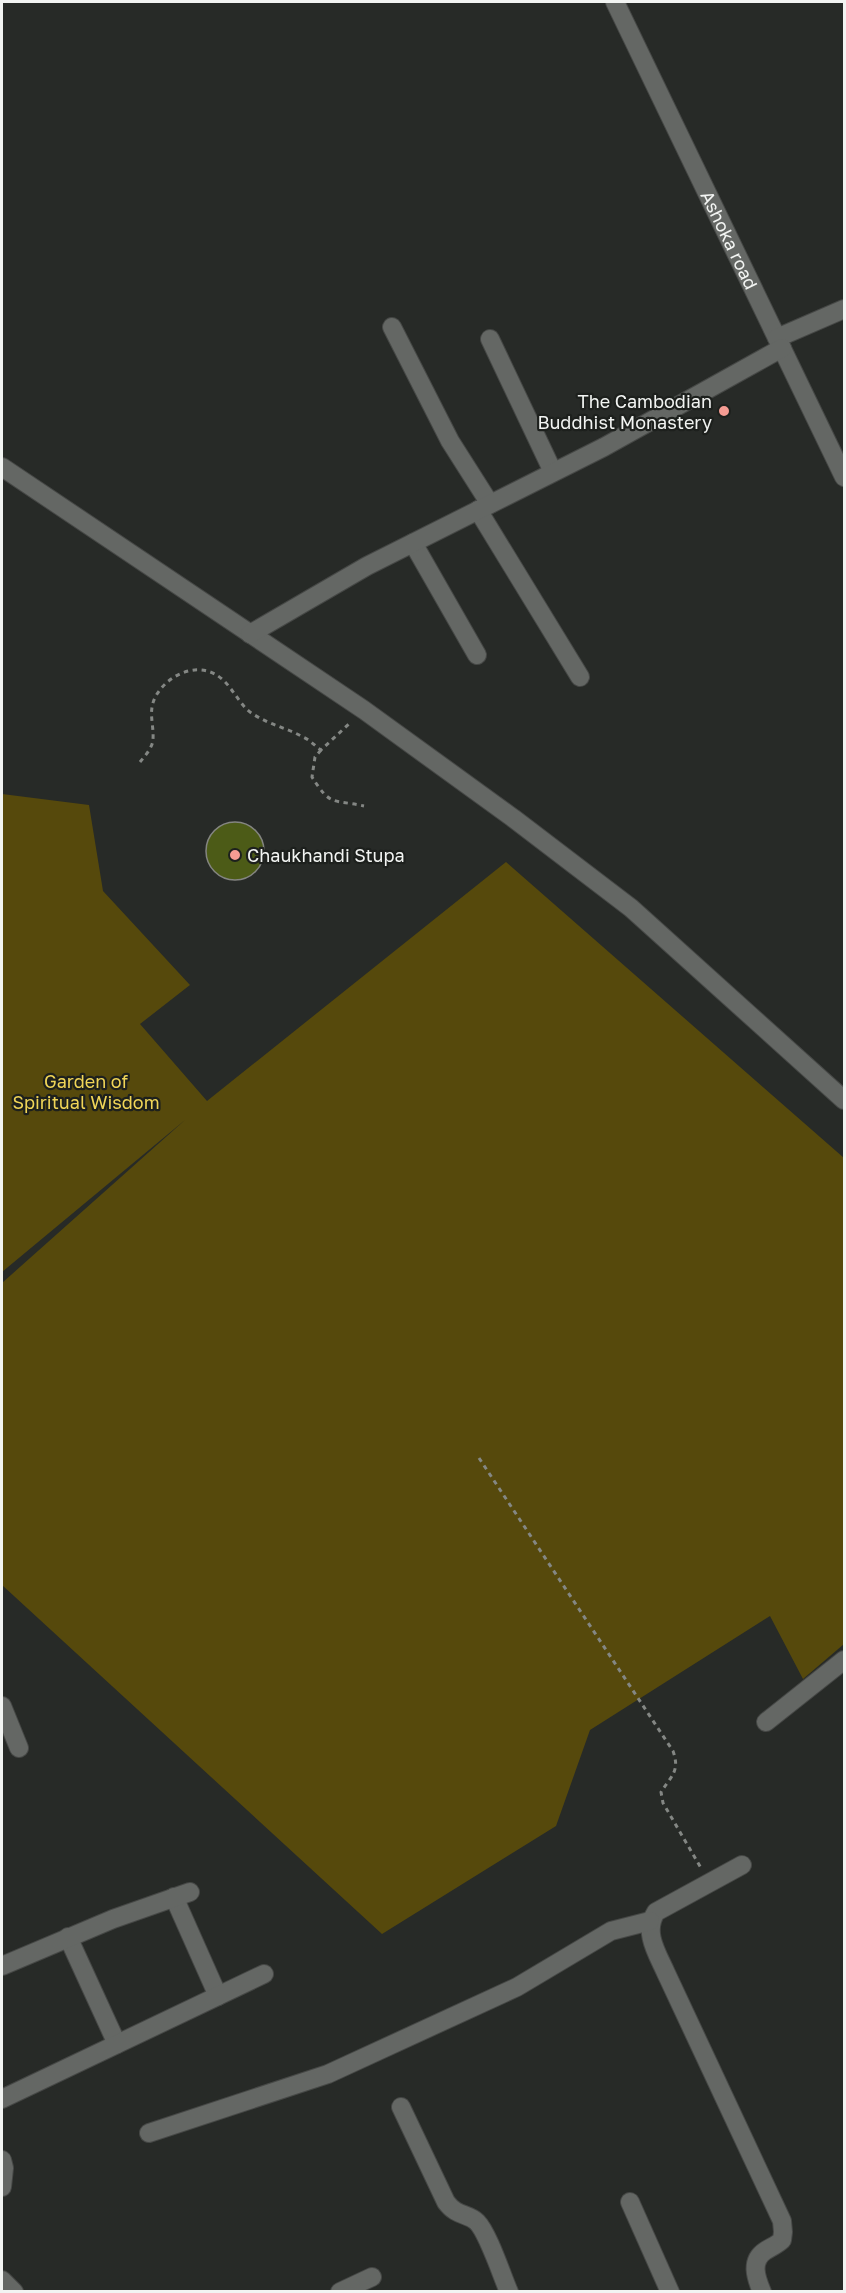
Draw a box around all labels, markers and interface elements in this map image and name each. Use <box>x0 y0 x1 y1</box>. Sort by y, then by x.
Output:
street label: Ashoka road <box>697 187 763 293</box>
place label: The Cambodian Buddhist Monastery <box>537 390 712 433</box>
marker: The Cambodian Buddhist Monastery <box>717 404 731 418</box>
place label: Chaukhandi Stupa <box>247 844 405 866</box>
marker: Chaukhandi Stupa <box>228 848 242 862</box>
park label: Garden of Spiritual Wisdom <box>12 1070 160 1113</box>

